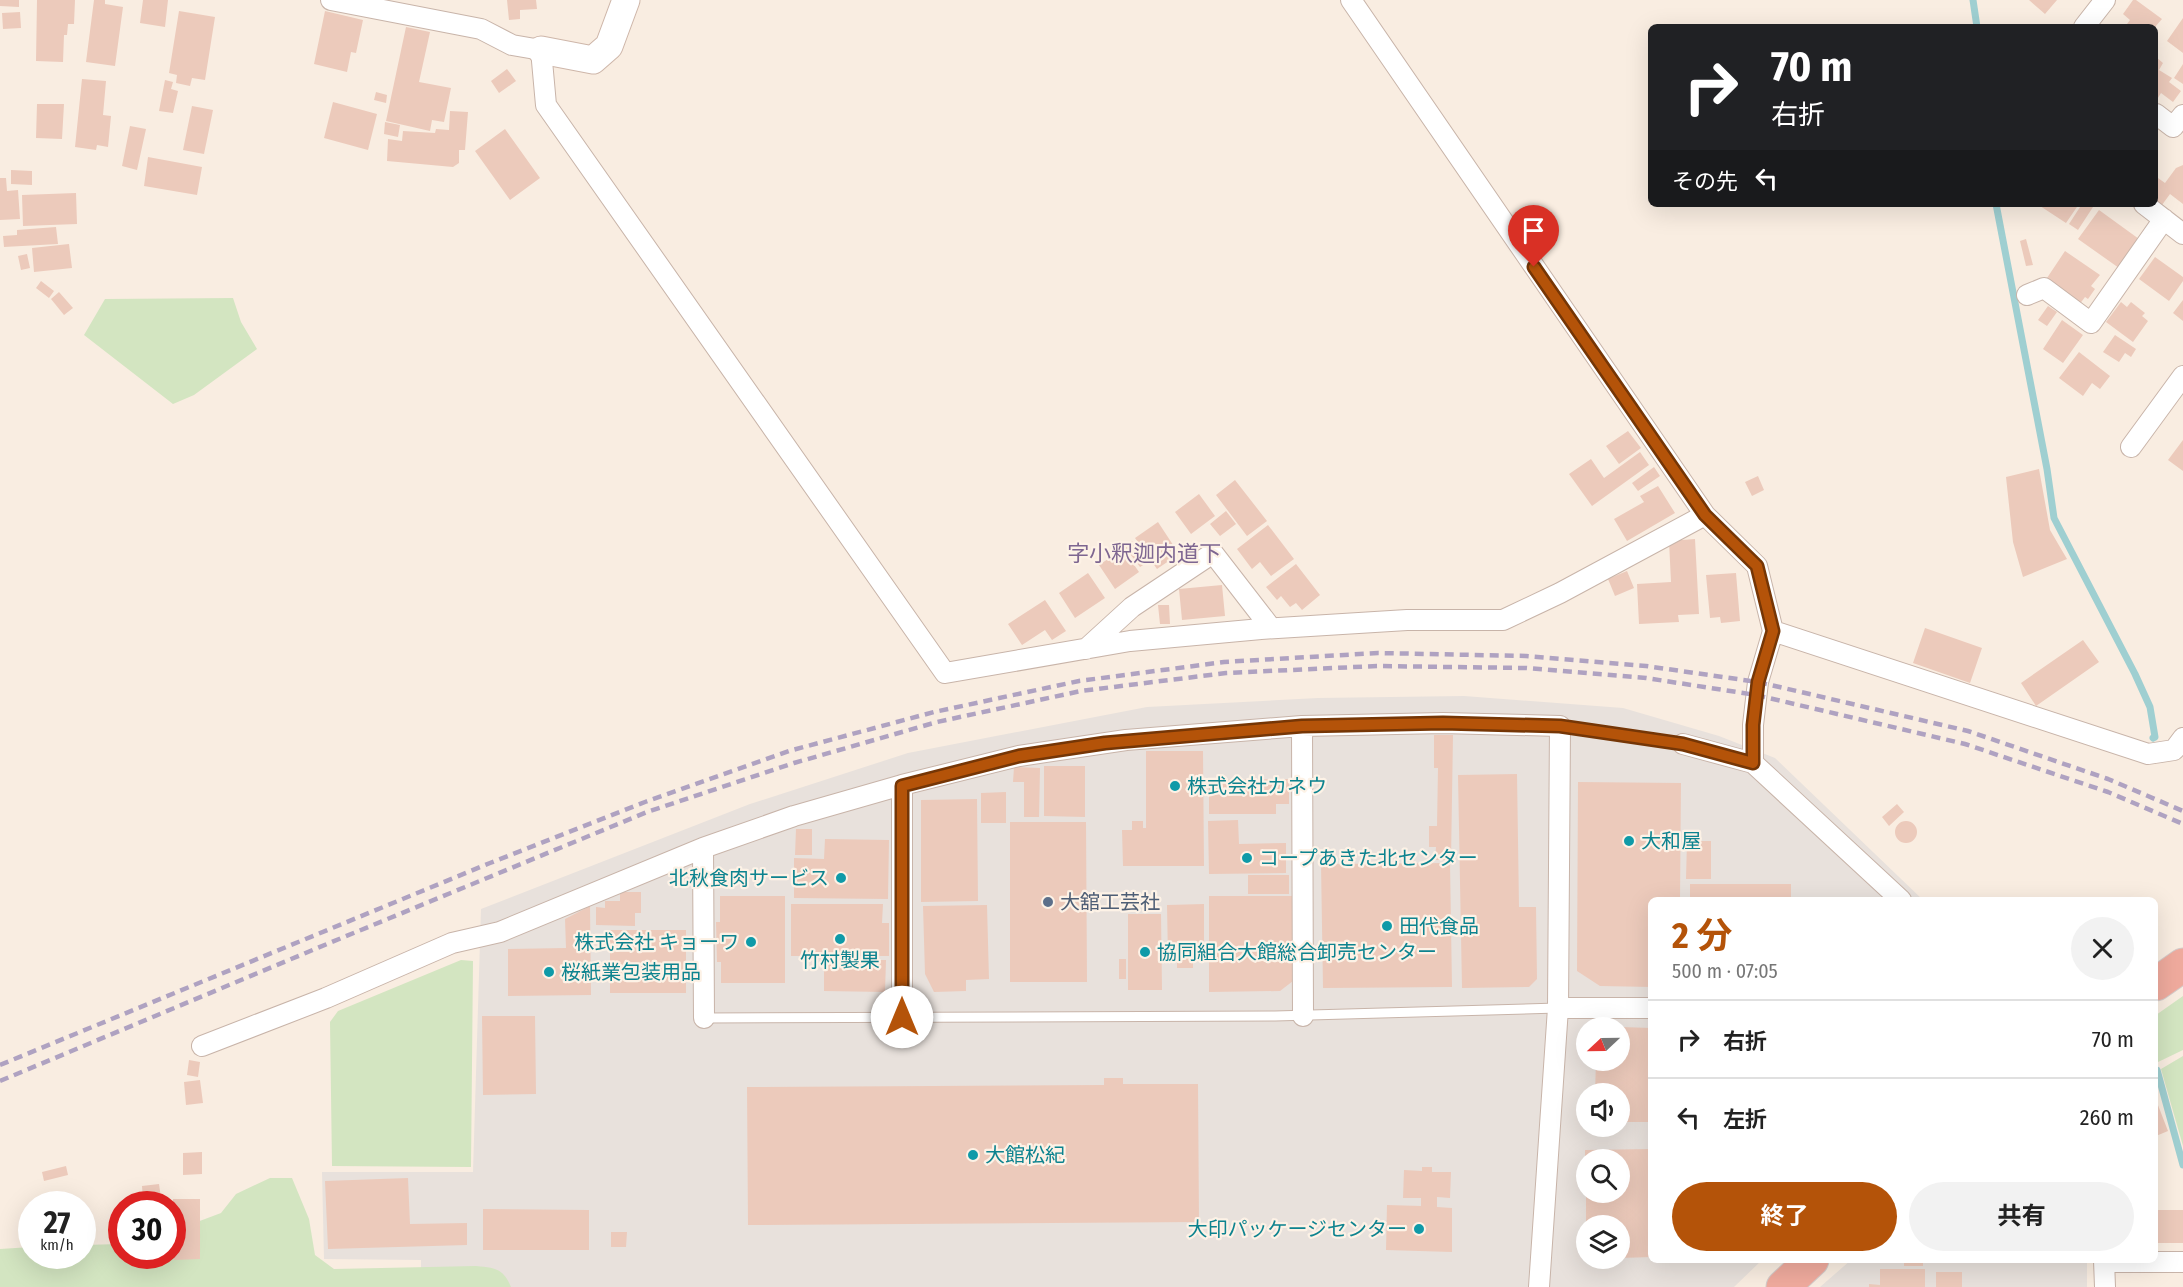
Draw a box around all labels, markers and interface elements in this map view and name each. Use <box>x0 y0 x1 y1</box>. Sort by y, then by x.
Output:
text: 70 m <box>1771 42 1852 92</box>
icon: right <box>1672 48 1750 126</box>
text: 右折 <box>1771 99 1825 131</box>
icon: left <box>1750 162 1783 195</box>
text: その先 <box>1672 168 1738 195</box>
pin <box>1508 205 1559 267</box>
icon: arrive <box>1517 214 1550 247</box>
district label: 字小釈迦内道下 <box>1067 540 1221 567</box>
place label: 株式会社カネウ <box>1187 774 1327 798</box>
marker: 株式会社カネウ <box>1168 779 1182 793</box>
place label: 大和屋 <box>1641 829 1701 853</box>
marker: 大和屋 <box>1622 834 1636 848</box>
place label: コープあきた北センター <box>1259 846 1478 870</box>
marker: コープあきた北センター <box>1240 851 1254 865</box>
place label: 北秋食肉サービス <box>669 866 829 890</box>
marker: 北秋食肉サービス <box>834 871 848 885</box>
place label: 大舘工芸社 <box>1060 890 1160 914</box>
marker: 大舘工芸社 <box>1041 895 1055 909</box>
place label: 田代食品 <box>1399 914 1479 938</box>
text: 2 分 <box>1672 914 1732 958</box>
button: close <box>2071 917 2134 980</box>
marker: 田代食品 <box>1380 919 1394 933</box>
place label: 株式会社 キョーワ <box>574 930 739 954</box>
marker: 竹村製果 <box>833 932 847 946</box>
marker: 株式会社 キョーワ <box>744 935 758 949</box>
place label: 協同組合大館総合卸売センター <box>1157 940 1437 964</box>
marker: 協同組合大館総合卸売センター <box>1138 945 1152 959</box>
place label: 竹村製果 <box>800 948 880 972</box>
text: 500 m · 07:05 <box>1672 959 1778 983</box>
place label: 桜紙業包装用品 <box>561 960 701 984</box>
marker: 桜紙業包装用品 <box>542 965 556 979</box>
position arrow <box>870 985 934 1049</box>
north arrow <box>1576 1017 1630 1071</box>
map controls <box>1576 1017 1630 1269</box>
icon: right <box>1672 1023 1705 1056</box>
text: 70 m <box>2092 1026 2134 1053</box>
text: 右折 <box>1723 1028 1767 1055</box>
button: sound <box>1576 1083 1630 1137</box>
icon: left <box>1672 1101 1705 1134</box>
text: 260 m <box>2080 1104 2134 1131</box>
text: 左折 <box>1723 1106 1767 1133</box>
place label: 大館松紀 <box>985 1143 1065 1167</box>
marker: 大館松紀 <box>966 1148 980 1162</box>
button: search <box>1576 1149 1630 1203</box>
button: 終了 <box>1672 1182 1897 1251</box>
button: 共有 <box>1909 1182 2134 1251</box>
speed limit sign: 30 <box>108 1191 186 1269</box>
text: 27 <box>44 1205 70 1241</box>
button: layers <box>1576 1215 1630 1269</box>
place label: 大印パッケージセンター <box>1187 1217 1407 1241</box>
marker: 大印パッケージセンター <box>1412 1222 1426 1236</box>
text: km/h <box>40 1236 74 1254</box>

